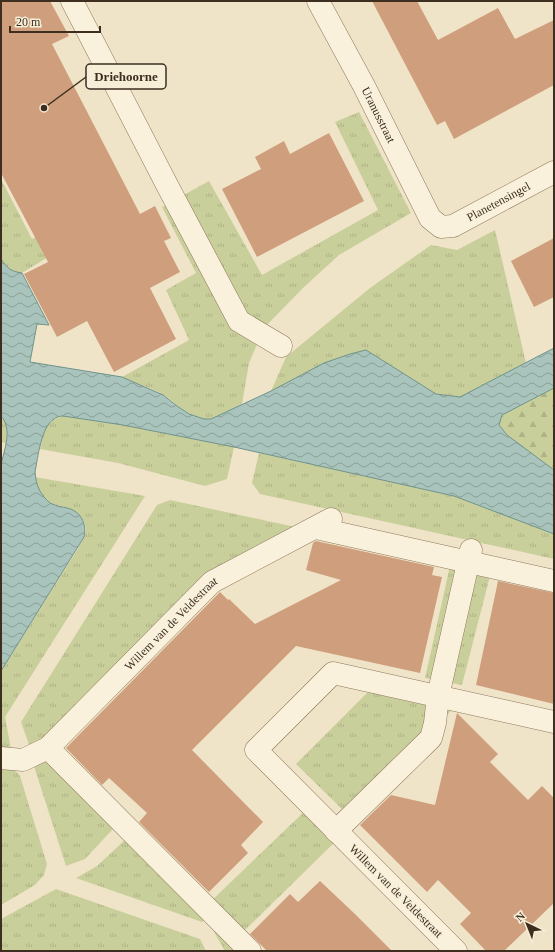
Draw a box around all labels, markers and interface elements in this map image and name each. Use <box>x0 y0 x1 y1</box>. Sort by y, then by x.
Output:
scale bar <box>10 8 100 34</box>
text: 20 m <box>16 15 41 29</box>
callout: Driehoorne <box>86 64 166 89</box>
text: Driehoorne <box>94 69 158 84</box>
street label: Uranusstraat <box>359 85 399 146</box>
street label: Planetensingel <box>464 179 533 224</box>
street label: Willem van de Veldestraat <box>122 573 220 673</box>
street label: Willem van de Veldestraat <box>346 841 446 941</box>
north arrow <box>507 904 547 944</box>
text: N <box>513 910 527 924</box>

